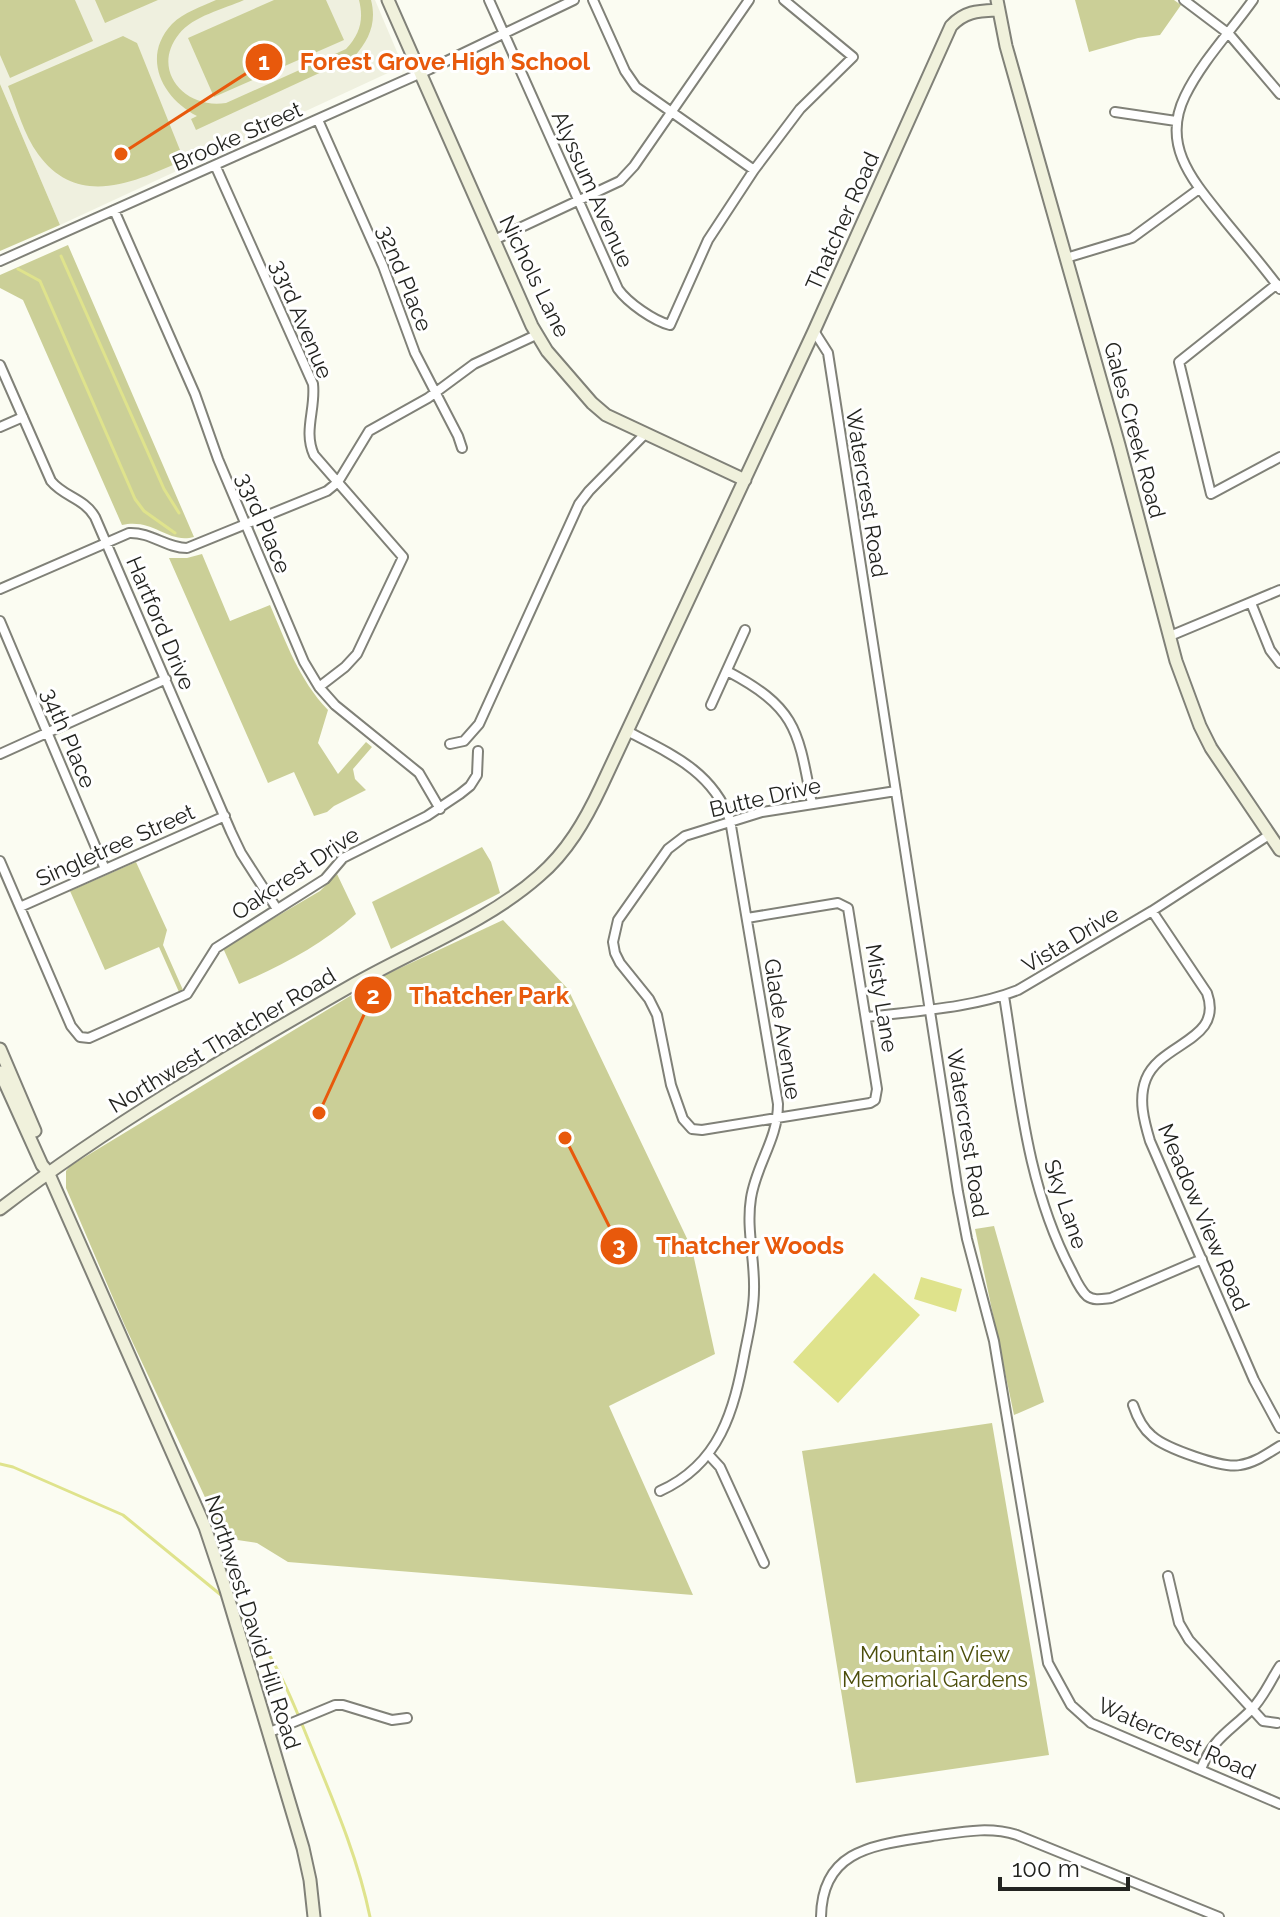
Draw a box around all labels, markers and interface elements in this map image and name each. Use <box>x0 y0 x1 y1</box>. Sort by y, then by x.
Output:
callout: Forest Grove High School <box>244 38 606 86</box>
text: 1 <box>258 47 270 76</box>
text: Forest Grove High School <box>300 47 591 76</box>
street label: Brooke Street <box>168 96 306 176</box>
street label: Alyssum Avenue <box>547 107 639 271</box>
street label: Thatcher Road <box>800 148 884 294</box>
street label: Nichols Lane <box>494 211 576 341</box>
street label: 32nd Place <box>372 221 438 335</box>
street label: 33rd Avenue <box>265 256 339 382</box>
street label: Gales Creek Road <box>1099 339 1171 521</box>
street label: Watercrest Road <box>841 407 893 579</box>
street label: 33rd Place <box>231 469 297 577</box>
street label: Hartford Drive <box>121 552 201 694</box>
street label: 34th Place <box>36 684 102 792</box>
street label: Butte Drive <box>707 772 823 822</box>
street label: Singletree Street <box>32 798 199 892</box>
street label: Oakcrest Drive <box>226 821 364 925</box>
street label: Vista Drive <box>1017 900 1123 978</box>
street label: Misty Lane <box>861 942 903 1054</box>
street label: Glade Avenue <box>759 957 807 1101</box>
street label: Northwest Thatcher Road <box>104 962 340 1118</box>
callout: Thatcher Park <box>353 971 586 1019</box>
text: 2 <box>366 981 380 1010</box>
text: Thatcher Park <box>409 981 570 1010</box>
street label: Watercrest Road <box>942 1047 994 1219</box>
street label: Meadow View Road <box>1153 1120 1255 1314</box>
street label: Sky Lane <box>1039 1156 1093 1252</box>
callout: Thatcher Woods <box>599 1222 860 1270</box>
text: 3 <box>612 1231 626 1260</box>
text: Thatcher Woods <box>656 1231 844 1260</box>
street label: Northwest David Hill Road <box>200 1492 306 1752</box>
park label: Mountain View Memorial Gardens <box>842 1641 1028 1692</box>
street label: Watercrest Road <box>1094 1692 1260 1784</box>
scale bar <box>1000 1841 1128 1891</box>
text: 100 m <box>1012 1854 1080 1883</box>

